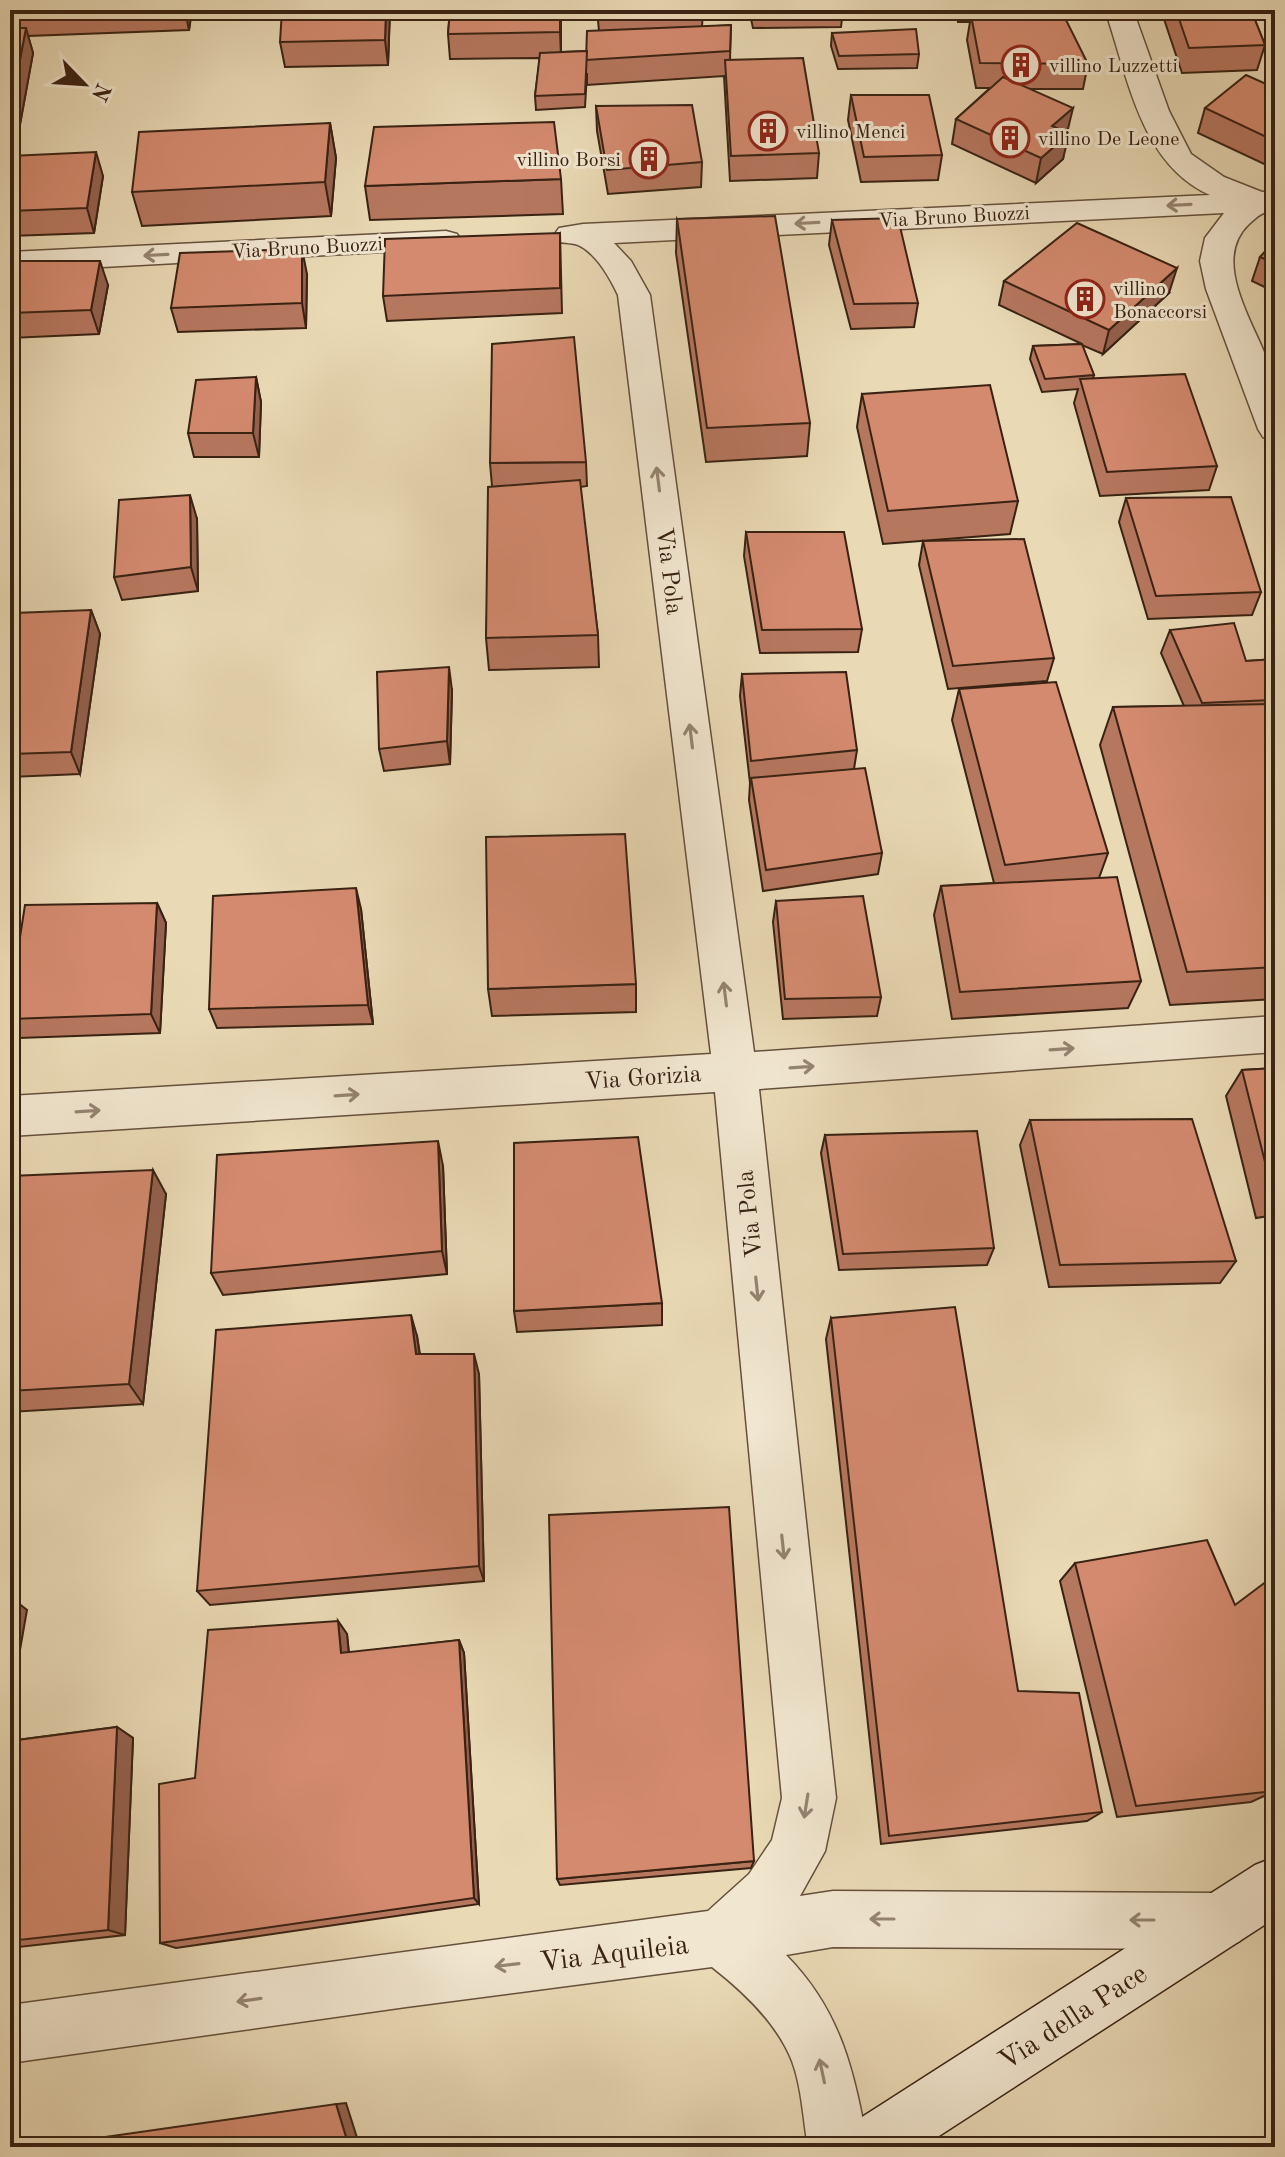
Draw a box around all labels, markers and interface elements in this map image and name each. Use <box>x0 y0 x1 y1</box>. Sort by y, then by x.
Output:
north arrow <box>44 44 124 124</box>
building icon: villino Luzzetti <box>1000 44 1042 86</box>
place label: villino Luzzetti <box>1049 57 1178 77</box>
text: N <box>87 79 114 104</box>
building icon: villino Menci <box>747 110 789 152</box>
building icon: villino De Leone <box>989 117 1031 159</box>
place label: villino Menci <box>796 123 905 143</box>
place label: villino De Leone <box>1038 130 1179 150</box>
building icon: villino Borsi <box>628 138 670 180</box>
place label: villino Borsi <box>516 151 621 171</box>
one-way arrow <box>1166 198 1193 213</box>
street label: Via Bruno Buozzi <box>878 204 1030 232</box>
one-way arrow <box>794 216 821 231</box>
street label: Via Bruno Buozzi <box>231 235 383 263</box>
one-way arrow <box>143 247 170 262</box>
building icon: villino Bonaccorsi <box>1064 278 1106 320</box>
place label: villino Bonaccorsi <box>1113 280 1207 323</box>
one-way arrow <box>650 466 665 492</box>
street label: Via Pola <box>651 526 685 616</box>
one-way arrow <box>683 724 698 750</box>
one-way arrow <box>717 981 732 1008</box>
one-way arrow <box>1048 1041 1075 1056</box>
one-way arrow <box>789 1059 815 1074</box>
street label: Via Gorizia <box>584 1063 702 1095</box>
one-way arrow <box>333 1088 360 1103</box>
one-way arrow <box>74 1104 101 1119</box>
street label: Via Pola <box>734 1169 768 1259</box>
one-way arrow <box>749 1275 764 1301</box>
one-way arrow <box>776 1533 791 1560</box>
one-way arrow <box>798 1792 813 1818</box>
one-way arrow <box>869 1911 896 1927</box>
one-way arrow <box>1129 1912 1156 1928</box>
street label: Via Aquileia <box>539 1932 690 1978</box>
one-way arrow <box>494 1958 521 1973</box>
street label: Via della Pace <box>994 1960 1153 2077</box>
one-way arrow <box>237 1993 262 2008</box>
one-way arrow <box>814 2058 829 2084</box>

